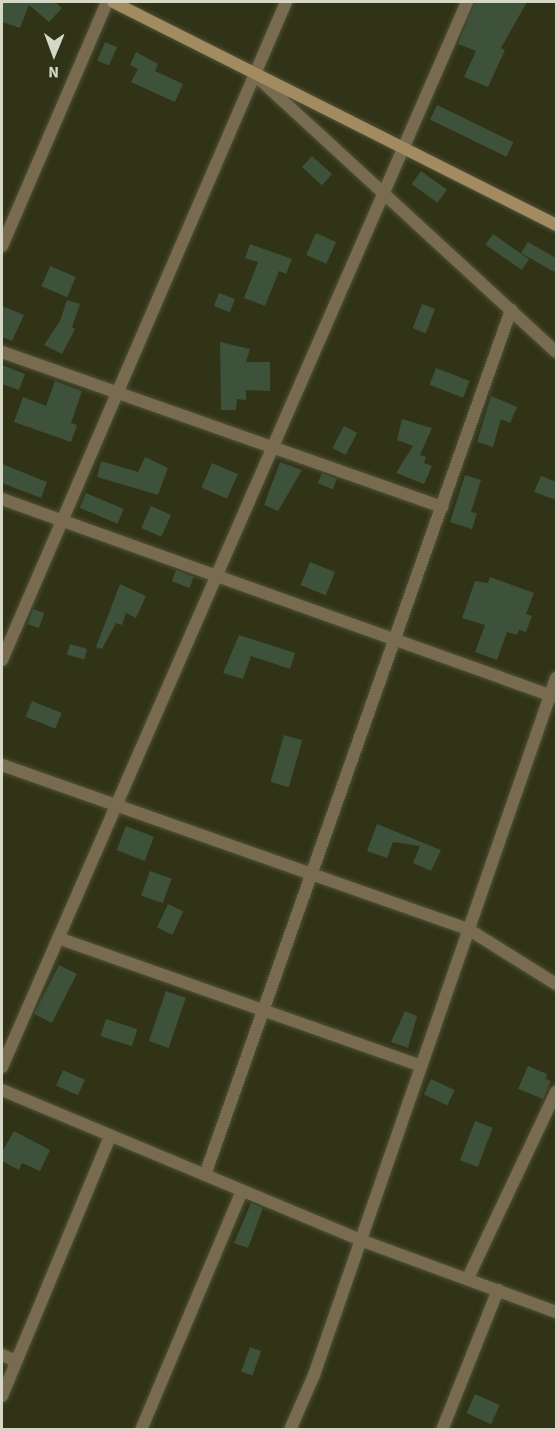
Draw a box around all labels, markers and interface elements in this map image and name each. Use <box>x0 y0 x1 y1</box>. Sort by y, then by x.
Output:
north arrow <box>24 24 84 84</box>
text: N <box>48 61 59 83</box>

